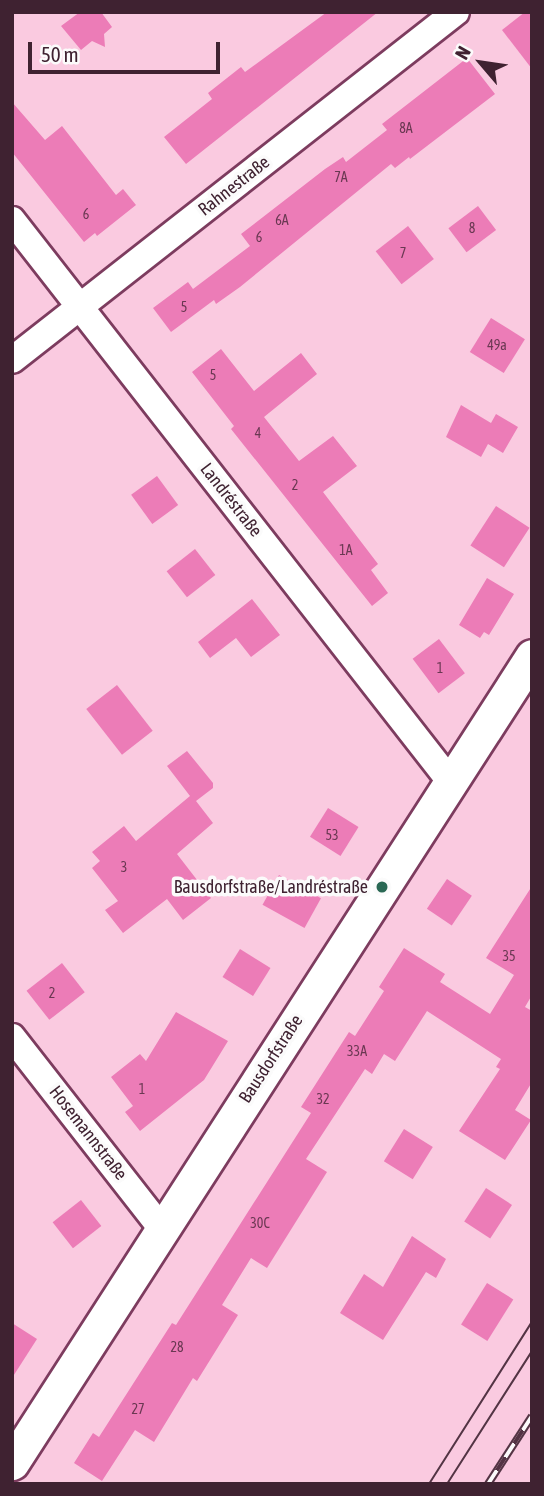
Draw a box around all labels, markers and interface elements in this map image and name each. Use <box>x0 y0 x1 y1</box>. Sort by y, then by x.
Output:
scale bar <box>32 28 224 72</box>
north arrow <box>446 28 516 98</box>
text: 50 m <box>41 42 79 66</box>
text: N <box>450 43 475 63</box>
house number: 8A <box>399 120 413 136</box>
street label: Rahnestraße <box>194 151 274 221</box>
house number: 7A <box>334 169 348 185</box>
house number: 6 <box>83 206 89 222</box>
house number: 6A <box>275 212 289 228</box>
house number: 8 <box>469 220 475 236</box>
house number: 6 <box>256 229 262 245</box>
house number: 7 <box>400 245 406 261</box>
house number: 5 <box>181 299 187 315</box>
house number: 49a <box>487 337 507 353</box>
house number: 5 <box>210 367 216 383</box>
house number: 4 <box>255 425 261 441</box>
street label: Landréstraße <box>196 459 266 541</box>
house number: 2 <box>292 477 298 493</box>
house number: 1A <box>339 542 353 558</box>
house number: 1 <box>437 660 443 676</box>
house number: 53 <box>325 827 339 843</box>
house number: 3 <box>121 859 127 875</box>
place label: Bausdorfstraße/Landréstraße <box>174 876 368 898</box>
marker: Bausdorfstraße/Landréstraße <box>374 879 390 895</box>
house number: 35 <box>502 948 516 964</box>
house number: 2 <box>49 985 55 1001</box>
street label: Bausdorfstraße <box>235 1011 307 1107</box>
house number: 33A <box>347 1043 367 1059</box>
house number: 1 <box>139 1081 145 1097</box>
street label: Hosemannstraße <box>44 1082 132 1184</box>
house number: 32 <box>316 1091 330 1107</box>
house number: 30C <box>250 1215 270 1231</box>
house number: 28 <box>170 1339 184 1355</box>
house number: 27 <box>131 1401 145 1417</box>

